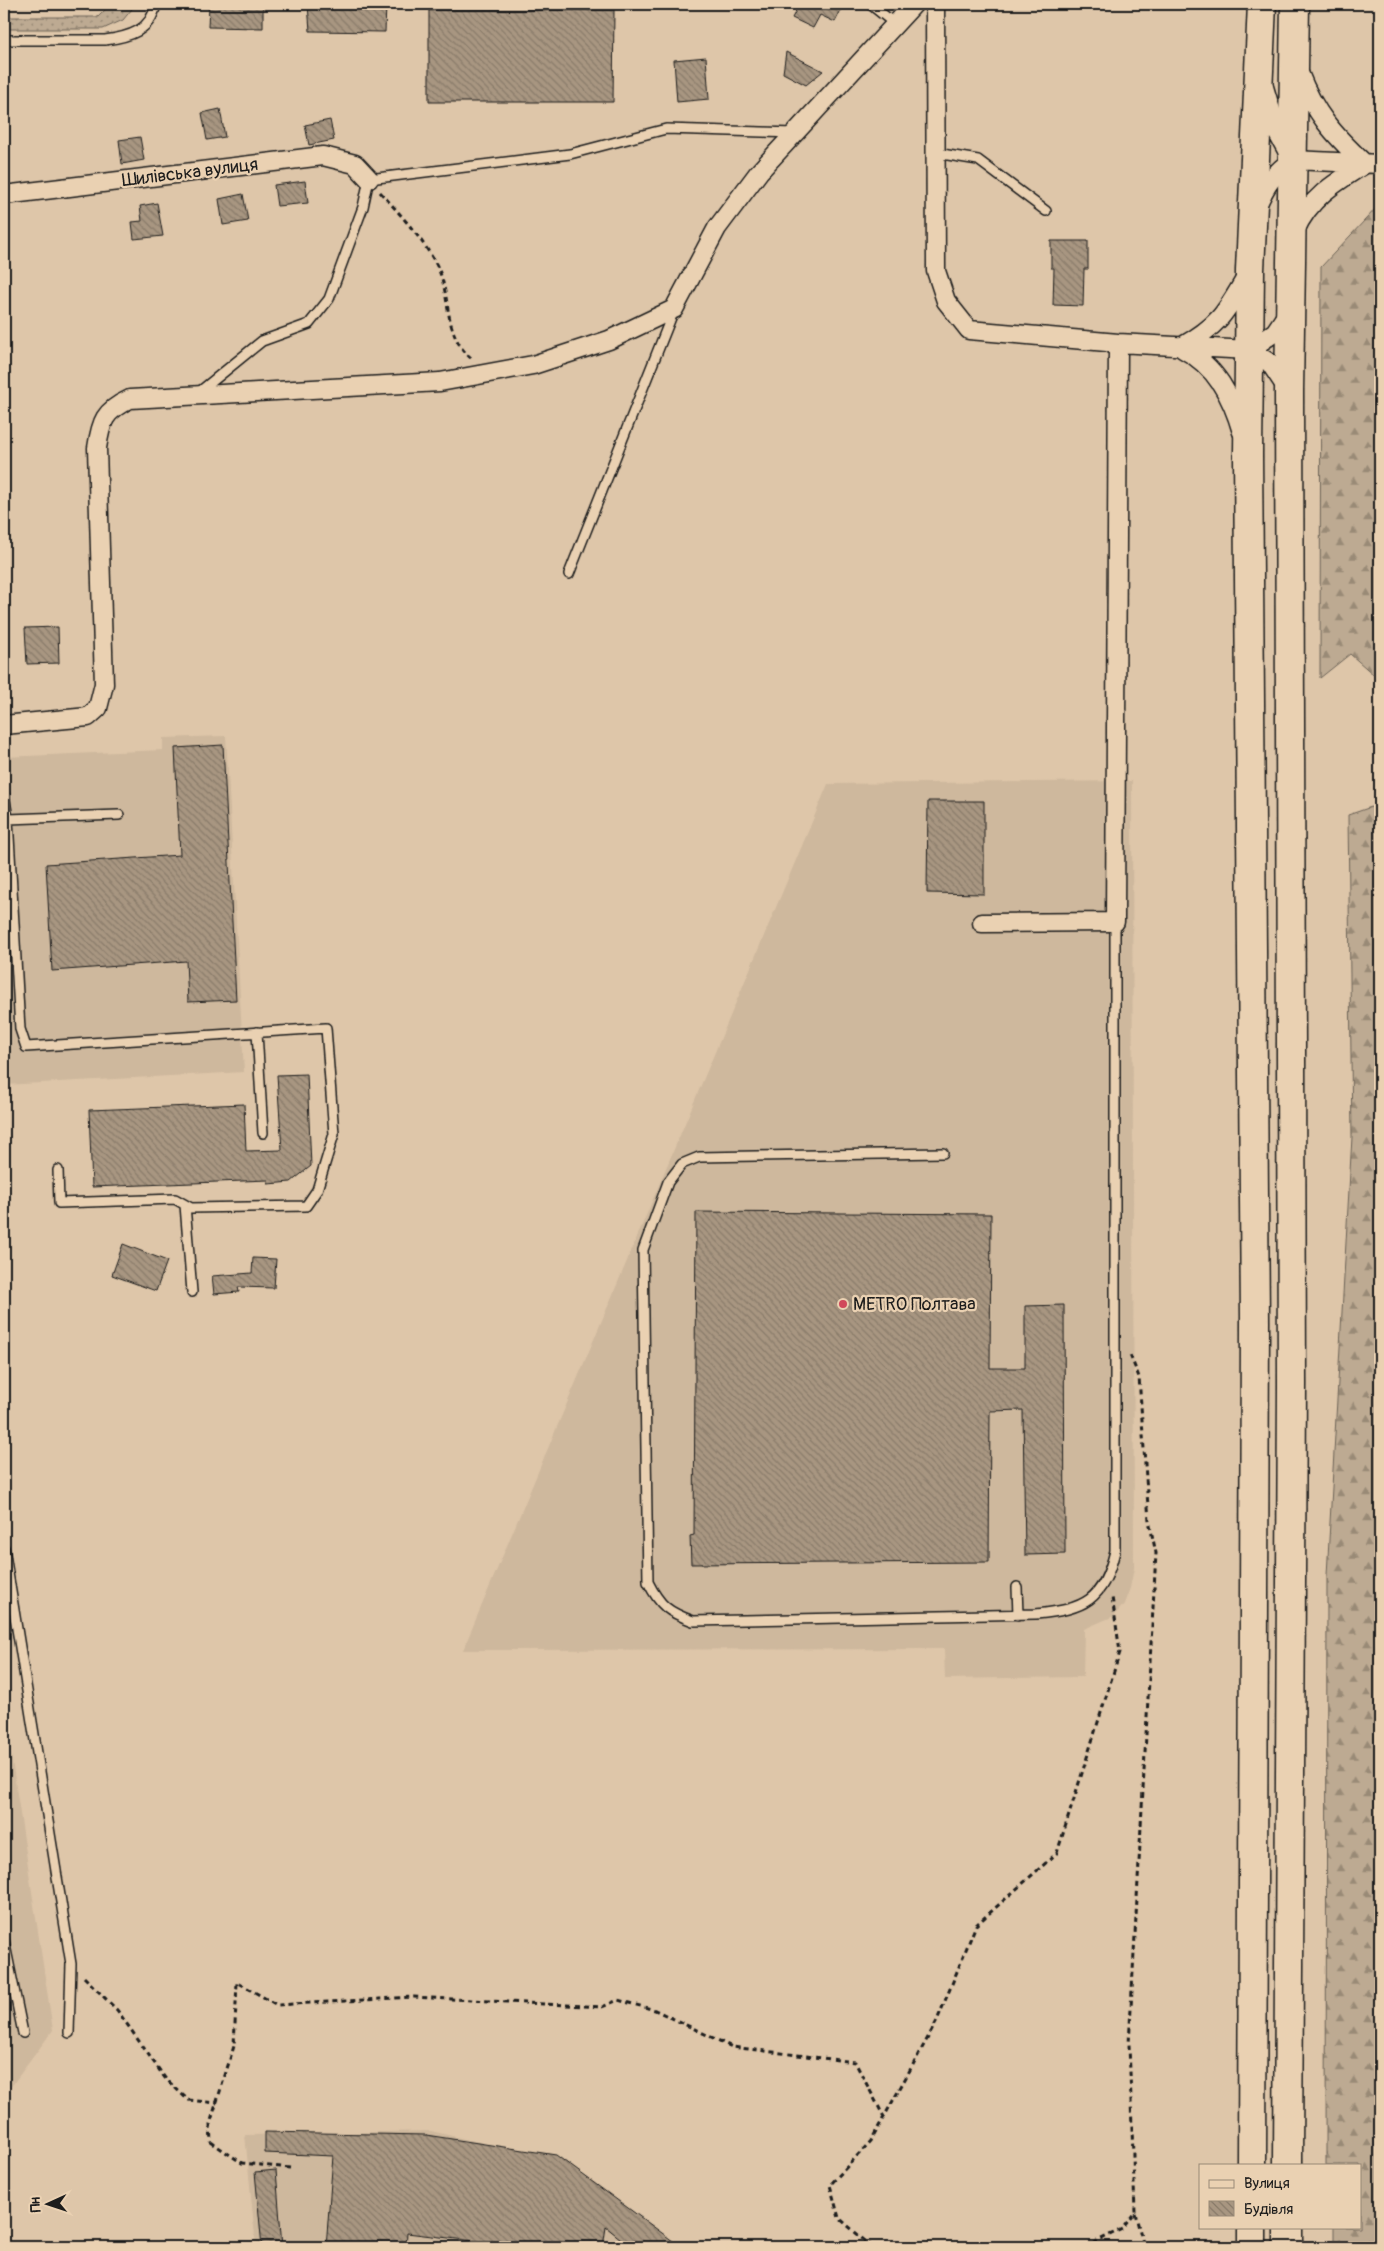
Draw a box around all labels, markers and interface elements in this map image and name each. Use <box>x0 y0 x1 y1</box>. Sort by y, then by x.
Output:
street label: Шилівська вулиця <box>121 153 259 192</box>
place label: METRO Полтава <box>853 1293 976 1316</box>
marker: METRO Полтава <box>837 1298 849 1310</box>
legend <box>1199 2164 1362 2228</box>
text: Вулиця <box>1244 2174 1290 2193</box>
north arrow <box>22 2178 72 2228</box>
text: Пн <box>27 2197 44 2213</box>
text: Будівля <box>1244 2200 1293 2219</box>

